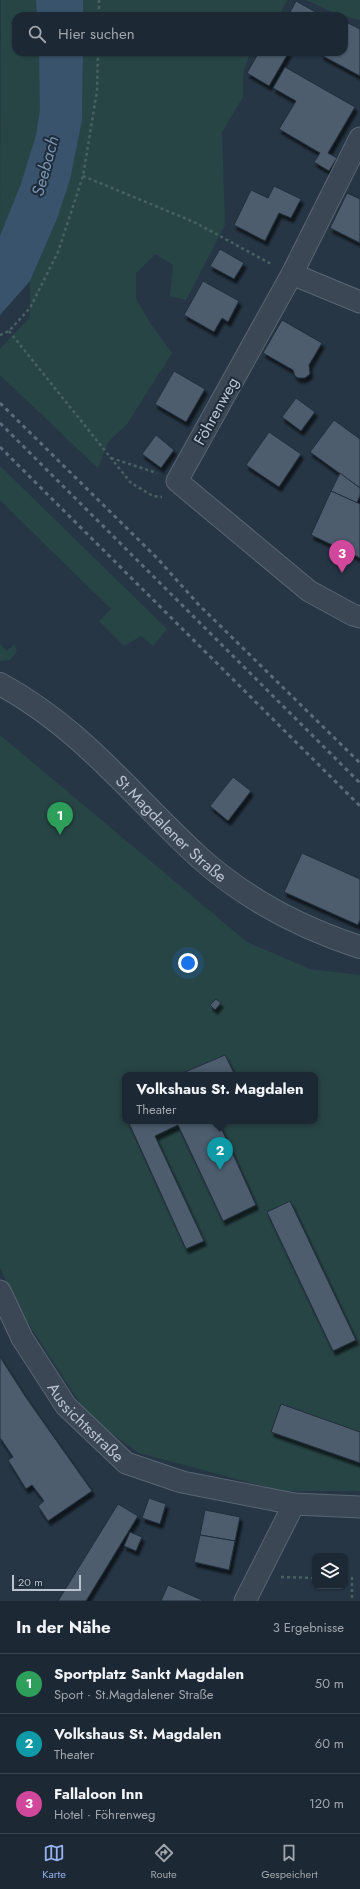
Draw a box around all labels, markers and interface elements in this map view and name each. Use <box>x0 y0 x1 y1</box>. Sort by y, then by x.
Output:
search box <box>12 12 348 56</box>
icon: search <box>26 23 48 45</box>
text: Hier suchen <box>58 23 135 45</box>
water label: Seebach <box>25 133 65 199</box>
street label: Föhrenweg <box>188 373 244 449</box>
pin: 3 <box>329 540 355 573</box>
street label: St.Magdalener Straße <box>111 770 232 887</box>
pin: 1 <box>47 802 73 835</box>
your location <box>178 953 198 973</box>
popup <box>122 1072 318 1124</box>
text: Volkshaus St. Magdalen <box>136 1078 304 1100</box>
text: Theater <box>136 1100 176 1119</box>
pin: 2 <box>207 1137 233 1170</box>
street label: Aussichtsstraße <box>42 1378 129 1467</box>
map controls <box>312 1553 348 1589</box>
button: layers <box>312 1553 348 1589</box>
scale bar <box>12 1573 81 1592</box>
text: 20 m <box>18 1574 43 1590</box>
text: In der Nähe <box>16 1615 111 1639</box>
text: 3 Ergebnisse <box>273 1618 344 1637</box>
text: Sportplatz Sankt Magdalen <box>54 1663 244 1685</box>
text: 1 <box>26 1674 32 1693</box>
text: 50 m <box>315 1674 344 1693</box>
text: Sport · St.Magdalener Straße <box>54 1685 213 1704</box>
text: Volkshaus St. Magdalen <box>54 1723 222 1745</box>
text: 2 <box>25 1734 33 1753</box>
text: 60 m <box>315 1734 344 1753</box>
text: Theater <box>54 1745 94 1764</box>
text: Fallaloon Inn <box>54 1783 143 1805</box>
text: 3 <box>25 1794 33 1813</box>
text: 120 m <box>309 1794 344 1813</box>
text: Hotel · Föhrenweg <box>54 1805 155 1824</box>
tab: Karte <box>42 1842 66 1882</box>
tab: Route <box>150 1842 177 1882</box>
tab: Gespeichert <box>261 1842 318 1882</box>

